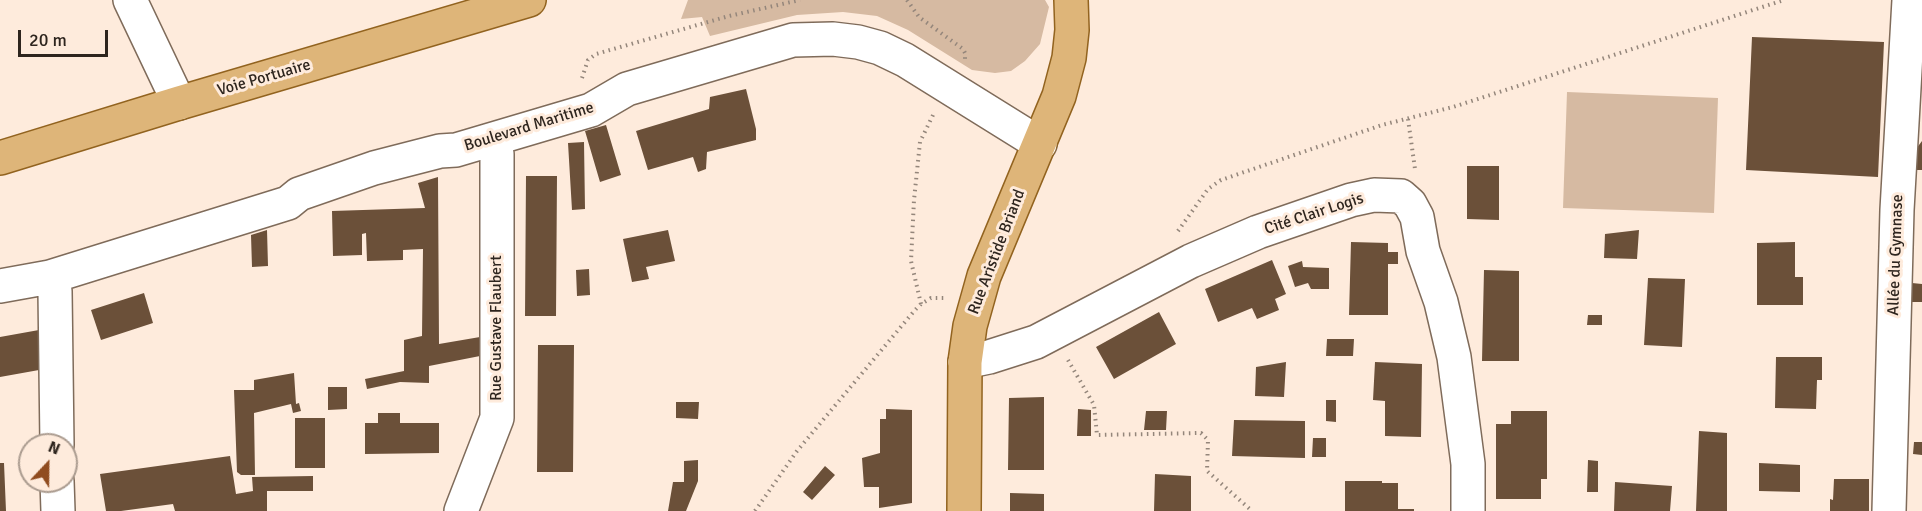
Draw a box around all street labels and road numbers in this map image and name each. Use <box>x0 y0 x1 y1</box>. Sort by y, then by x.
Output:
street label: Voie Portuaire <box>215 56 313 100</box>
street label: Boulevard Maritime <box>462 98 596 156</box>
street label: Rue Aristide Briand <box>964 187 1030 317</box>
street label: Cité Clair Logis <box>1262 189 1366 239</box>
street label: Allée du Gymnase <box>1884 194 1908 316</box>
street label: Rue Gustave Flaubert <box>487 255 507 401</box>

